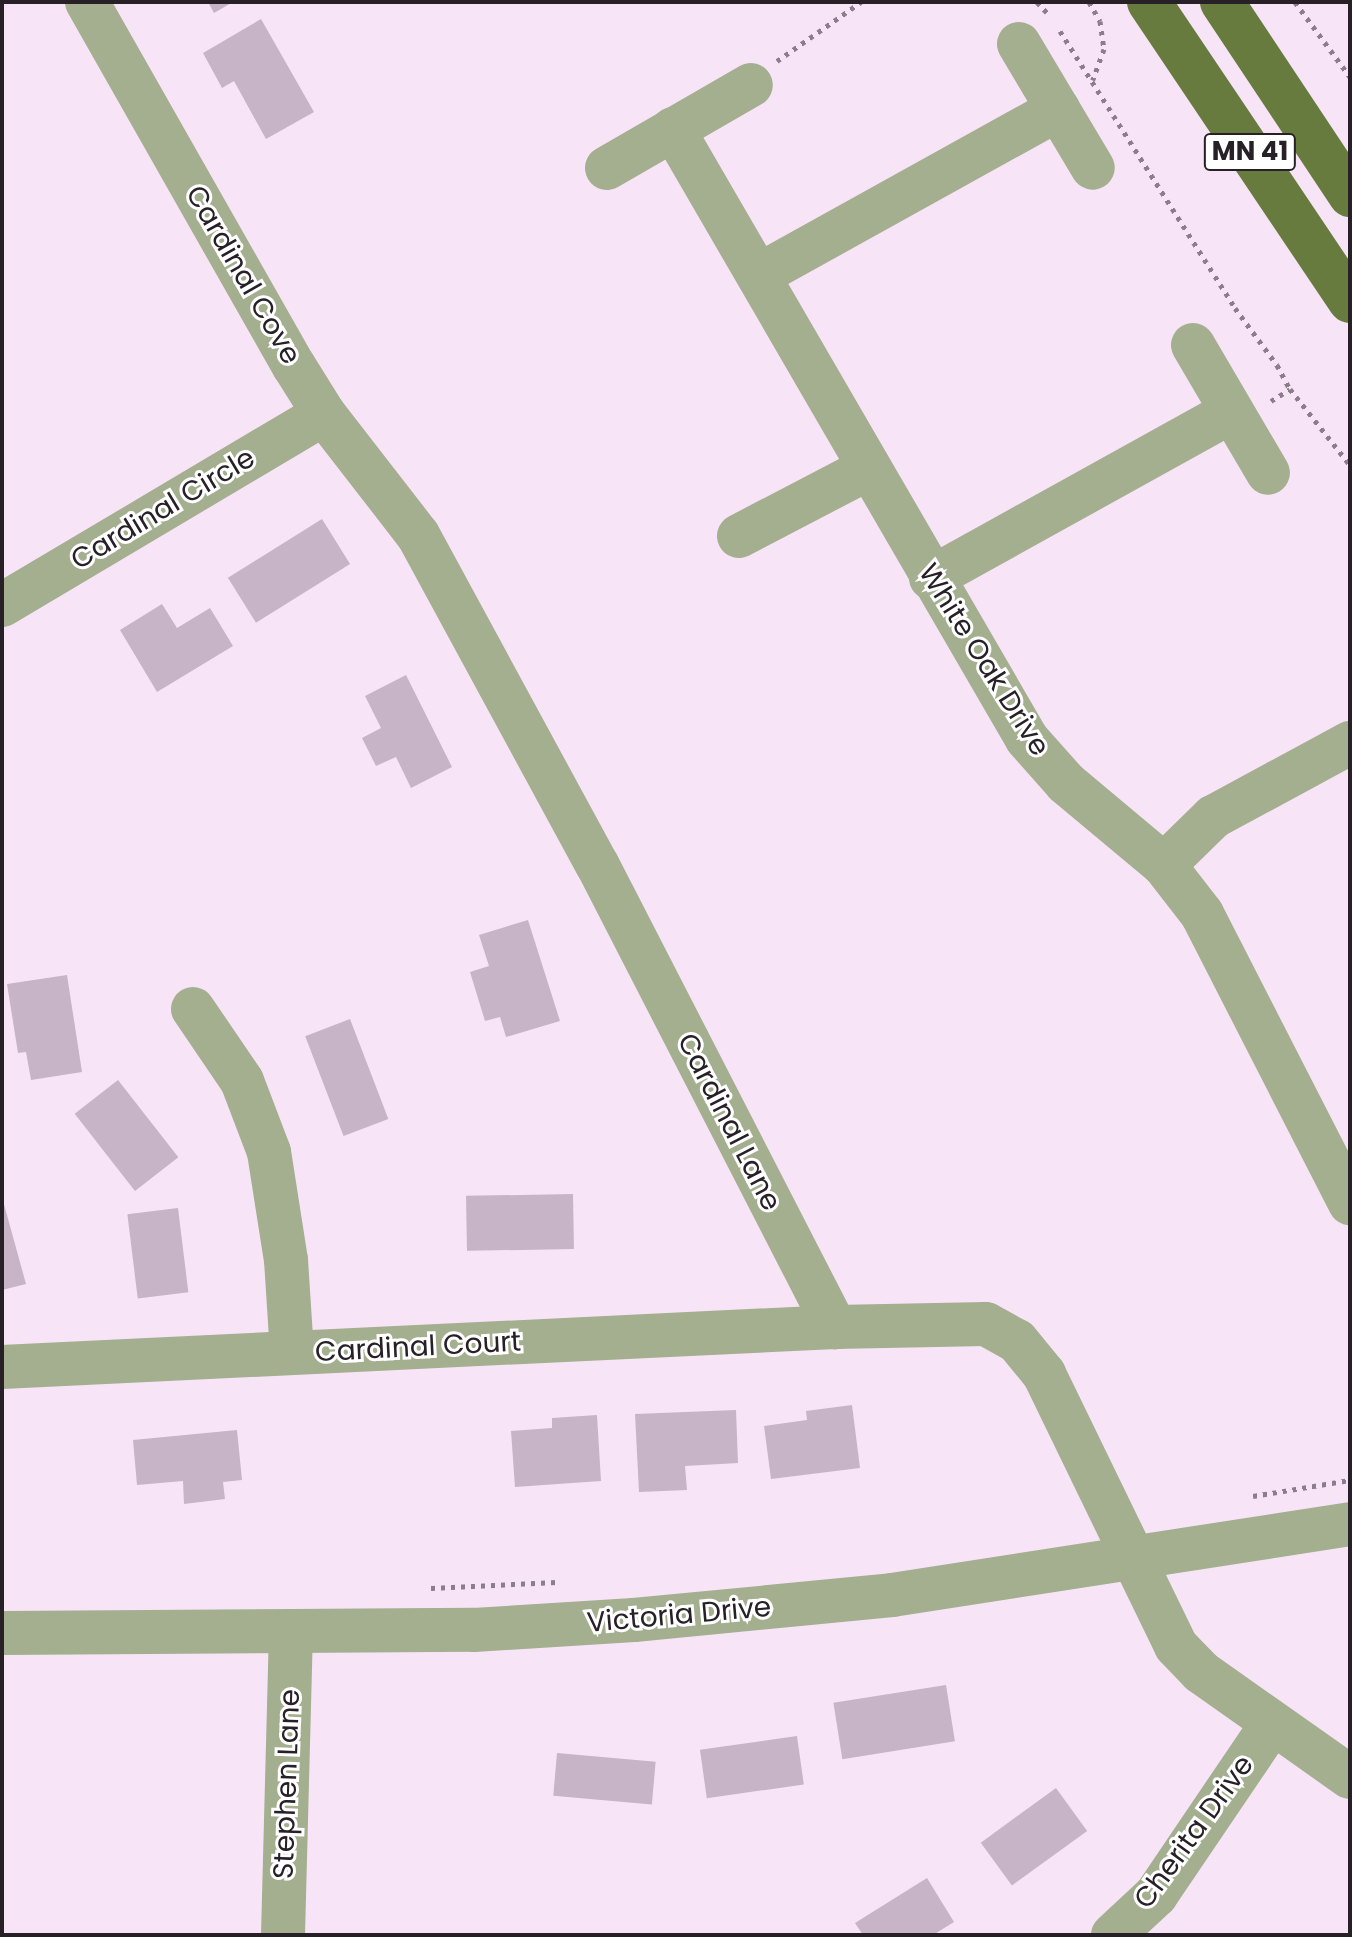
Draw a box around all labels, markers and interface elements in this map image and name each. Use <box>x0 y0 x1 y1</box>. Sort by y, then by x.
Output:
road number: MN 41 <box>1202 130 1298 174</box>
street label: Cardinal Cove <box>178 180 308 370</box>
street label: Cardinal Circle <box>65 441 261 577</box>
street label: White Oak Drive <box>911 558 1057 762</box>
street label: Cardinal Lane <box>670 1028 788 1216</box>
street label: Cardinal Court <box>314 1325 522 1369</box>
street label: Victoria Drive <box>585 1590 773 1640</box>
street label: Stephen Lane <box>267 1689 307 1879</box>
street label: Cherita Drive <box>1127 1749 1261 1915</box>

